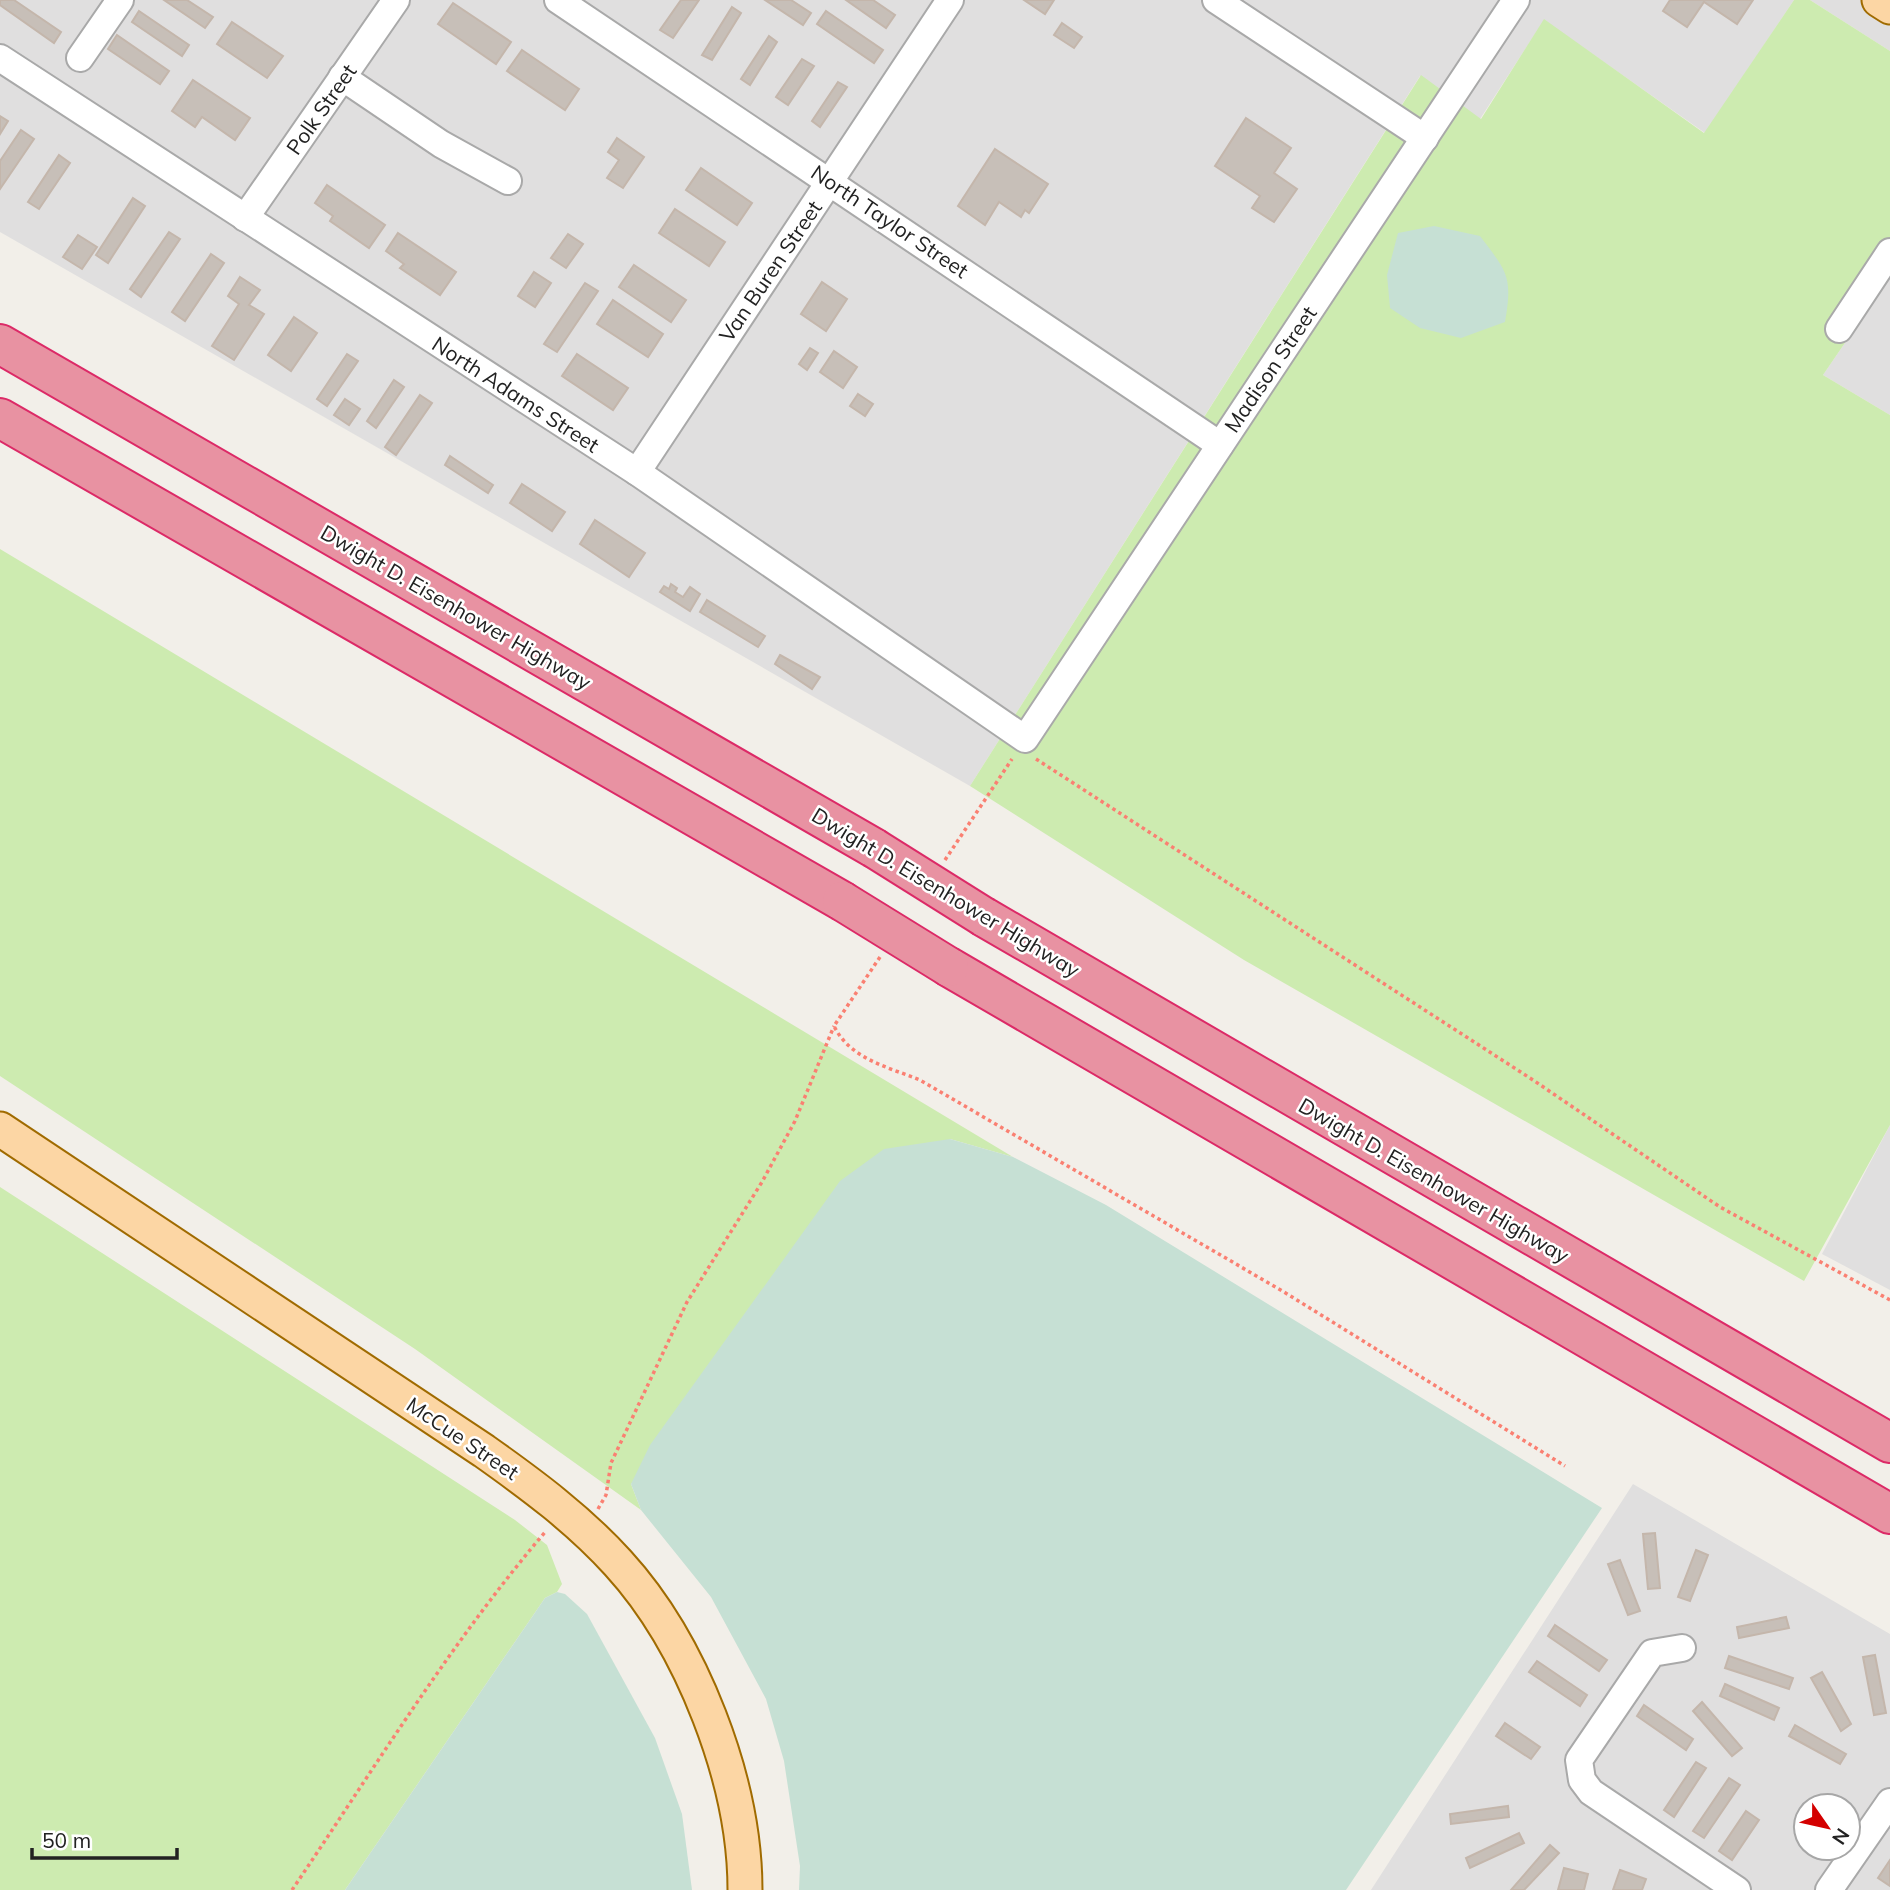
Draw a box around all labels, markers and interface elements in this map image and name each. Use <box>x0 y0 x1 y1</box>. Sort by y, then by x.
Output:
street label: Polk Street <box>280 59 362 159</box>
street label: North Taylor Street <box>807 159 973 283</box>
street label: Van Buren Street <box>713 195 827 347</box>
street label: Madison Street <box>1218 301 1322 437</box>
street label: North Adams Street <box>428 330 604 458</box>
street label: Dwight D. Eisenhower Highway <box>316 519 596 695</box>
street label: Dwight D. Eisenhower Highway <box>807 802 1085 982</box>
street label: Dwight D. Eisenhower Highway <box>1294 1092 1574 1268</box>
street label: McCue Street <box>402 1391 524 1485</box>
north arrow <box>1792 1792 1862 1862</box>
scale bar <box>32 1816 177 1860</box>
text: N <box>1827 1824 1855 1849</box>
text: 50 m <box>42 1827 91 1853</box>

